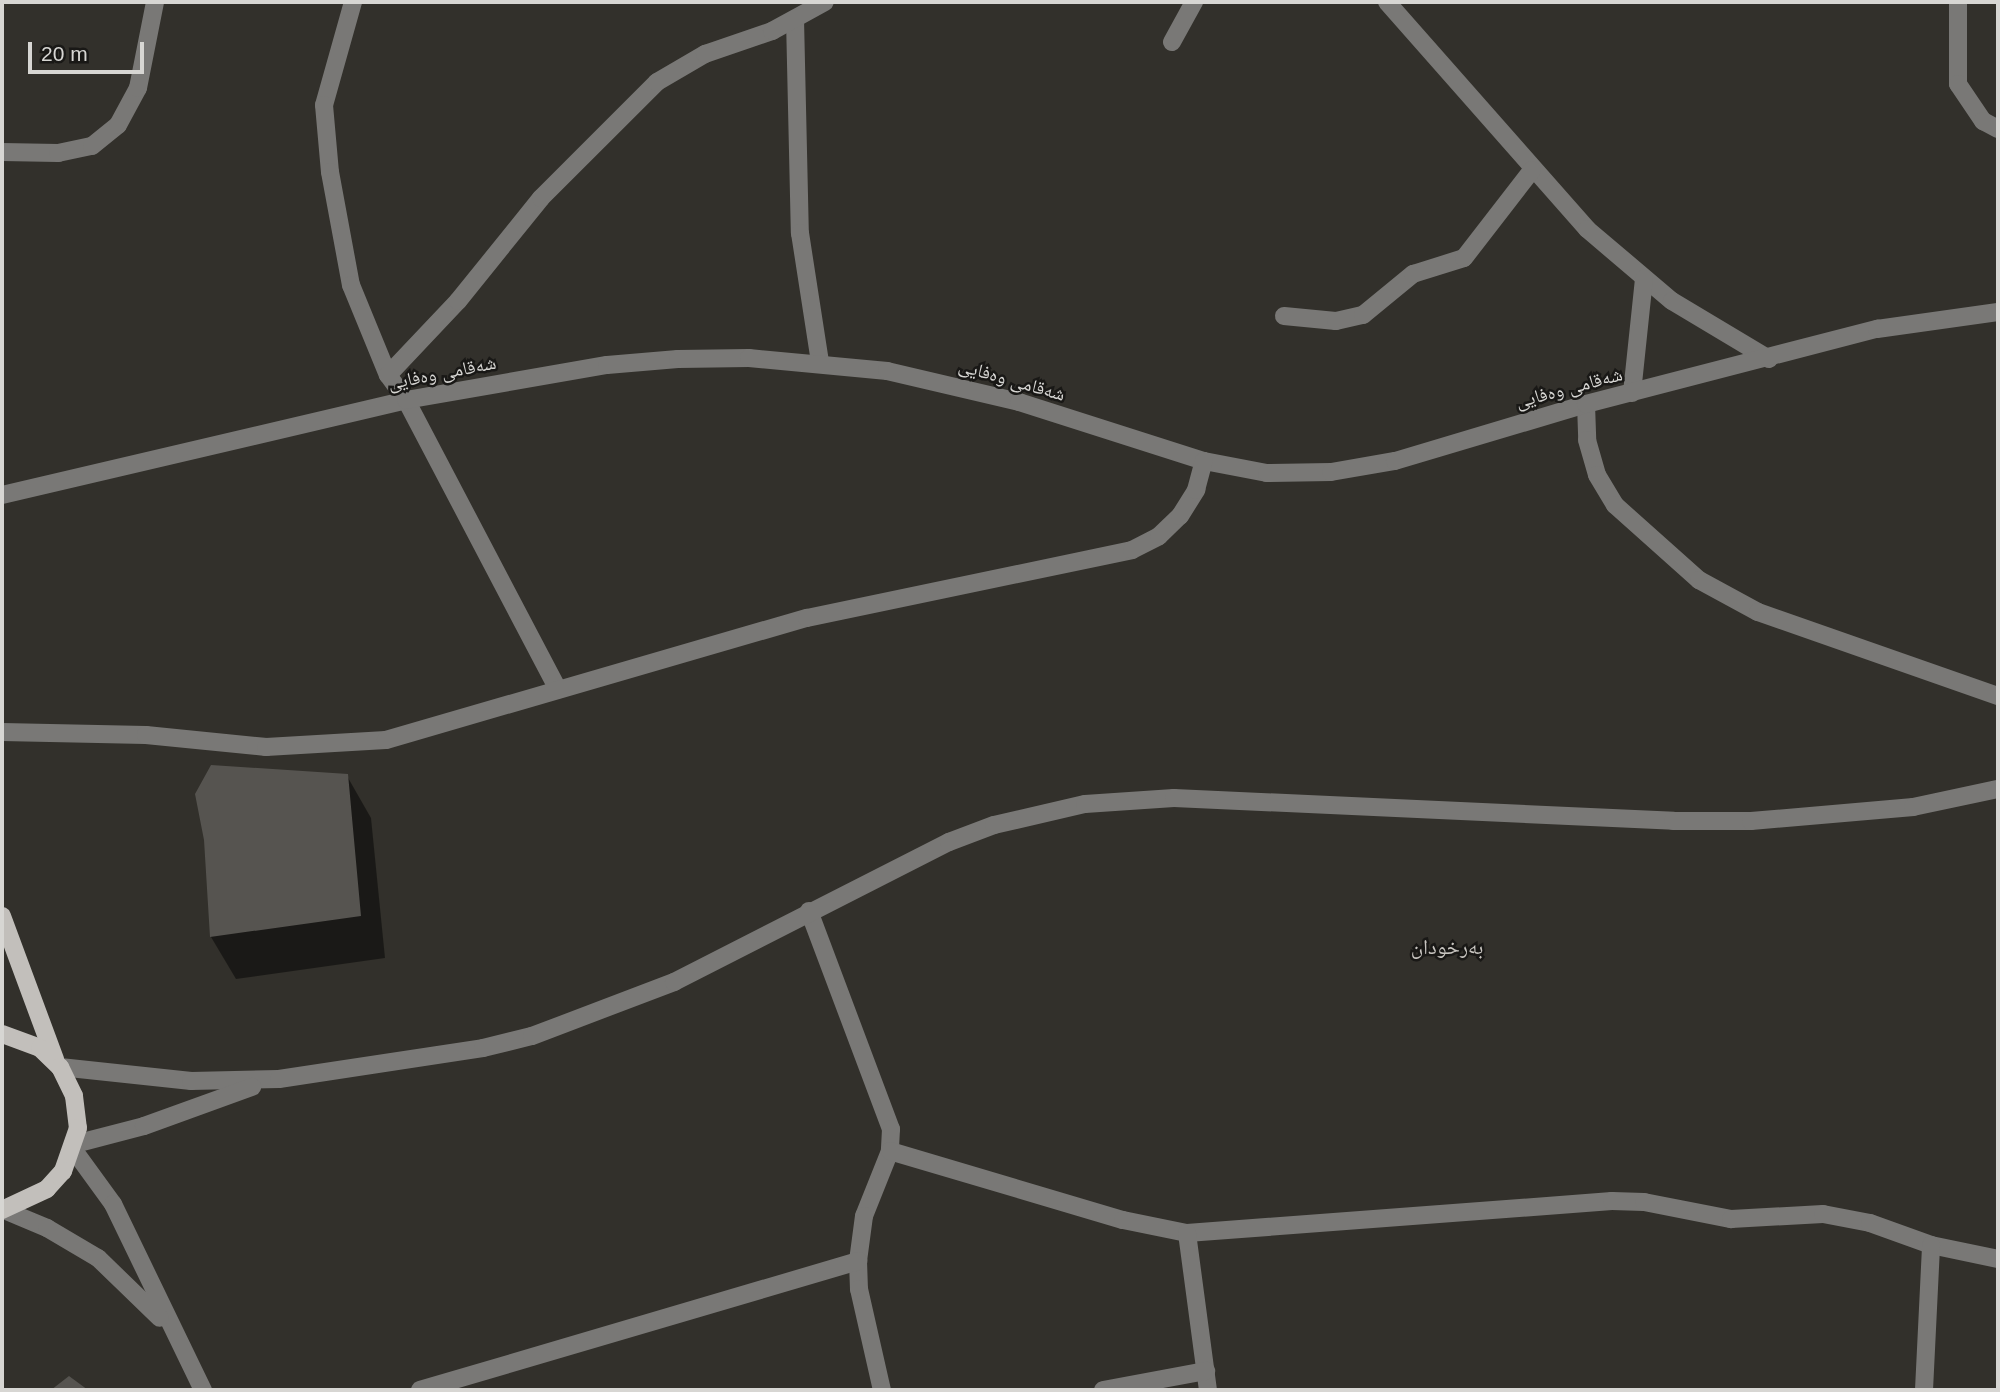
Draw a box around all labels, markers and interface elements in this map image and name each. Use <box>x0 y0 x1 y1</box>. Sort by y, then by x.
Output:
scale bar <box>32 28 147 72</box>
text: 20 m <box>41 42 88 65</box>
street label: شەقامی وەفایی <box>386 351 498 395</box>
street label: شەقامی وەفایی <box>956 354 1068 406</box>
street label: شەقامی وەفایی <box>1513 363 1625 413</box>
district label: بەرخودان <box>1411 934 1483 960</box>

